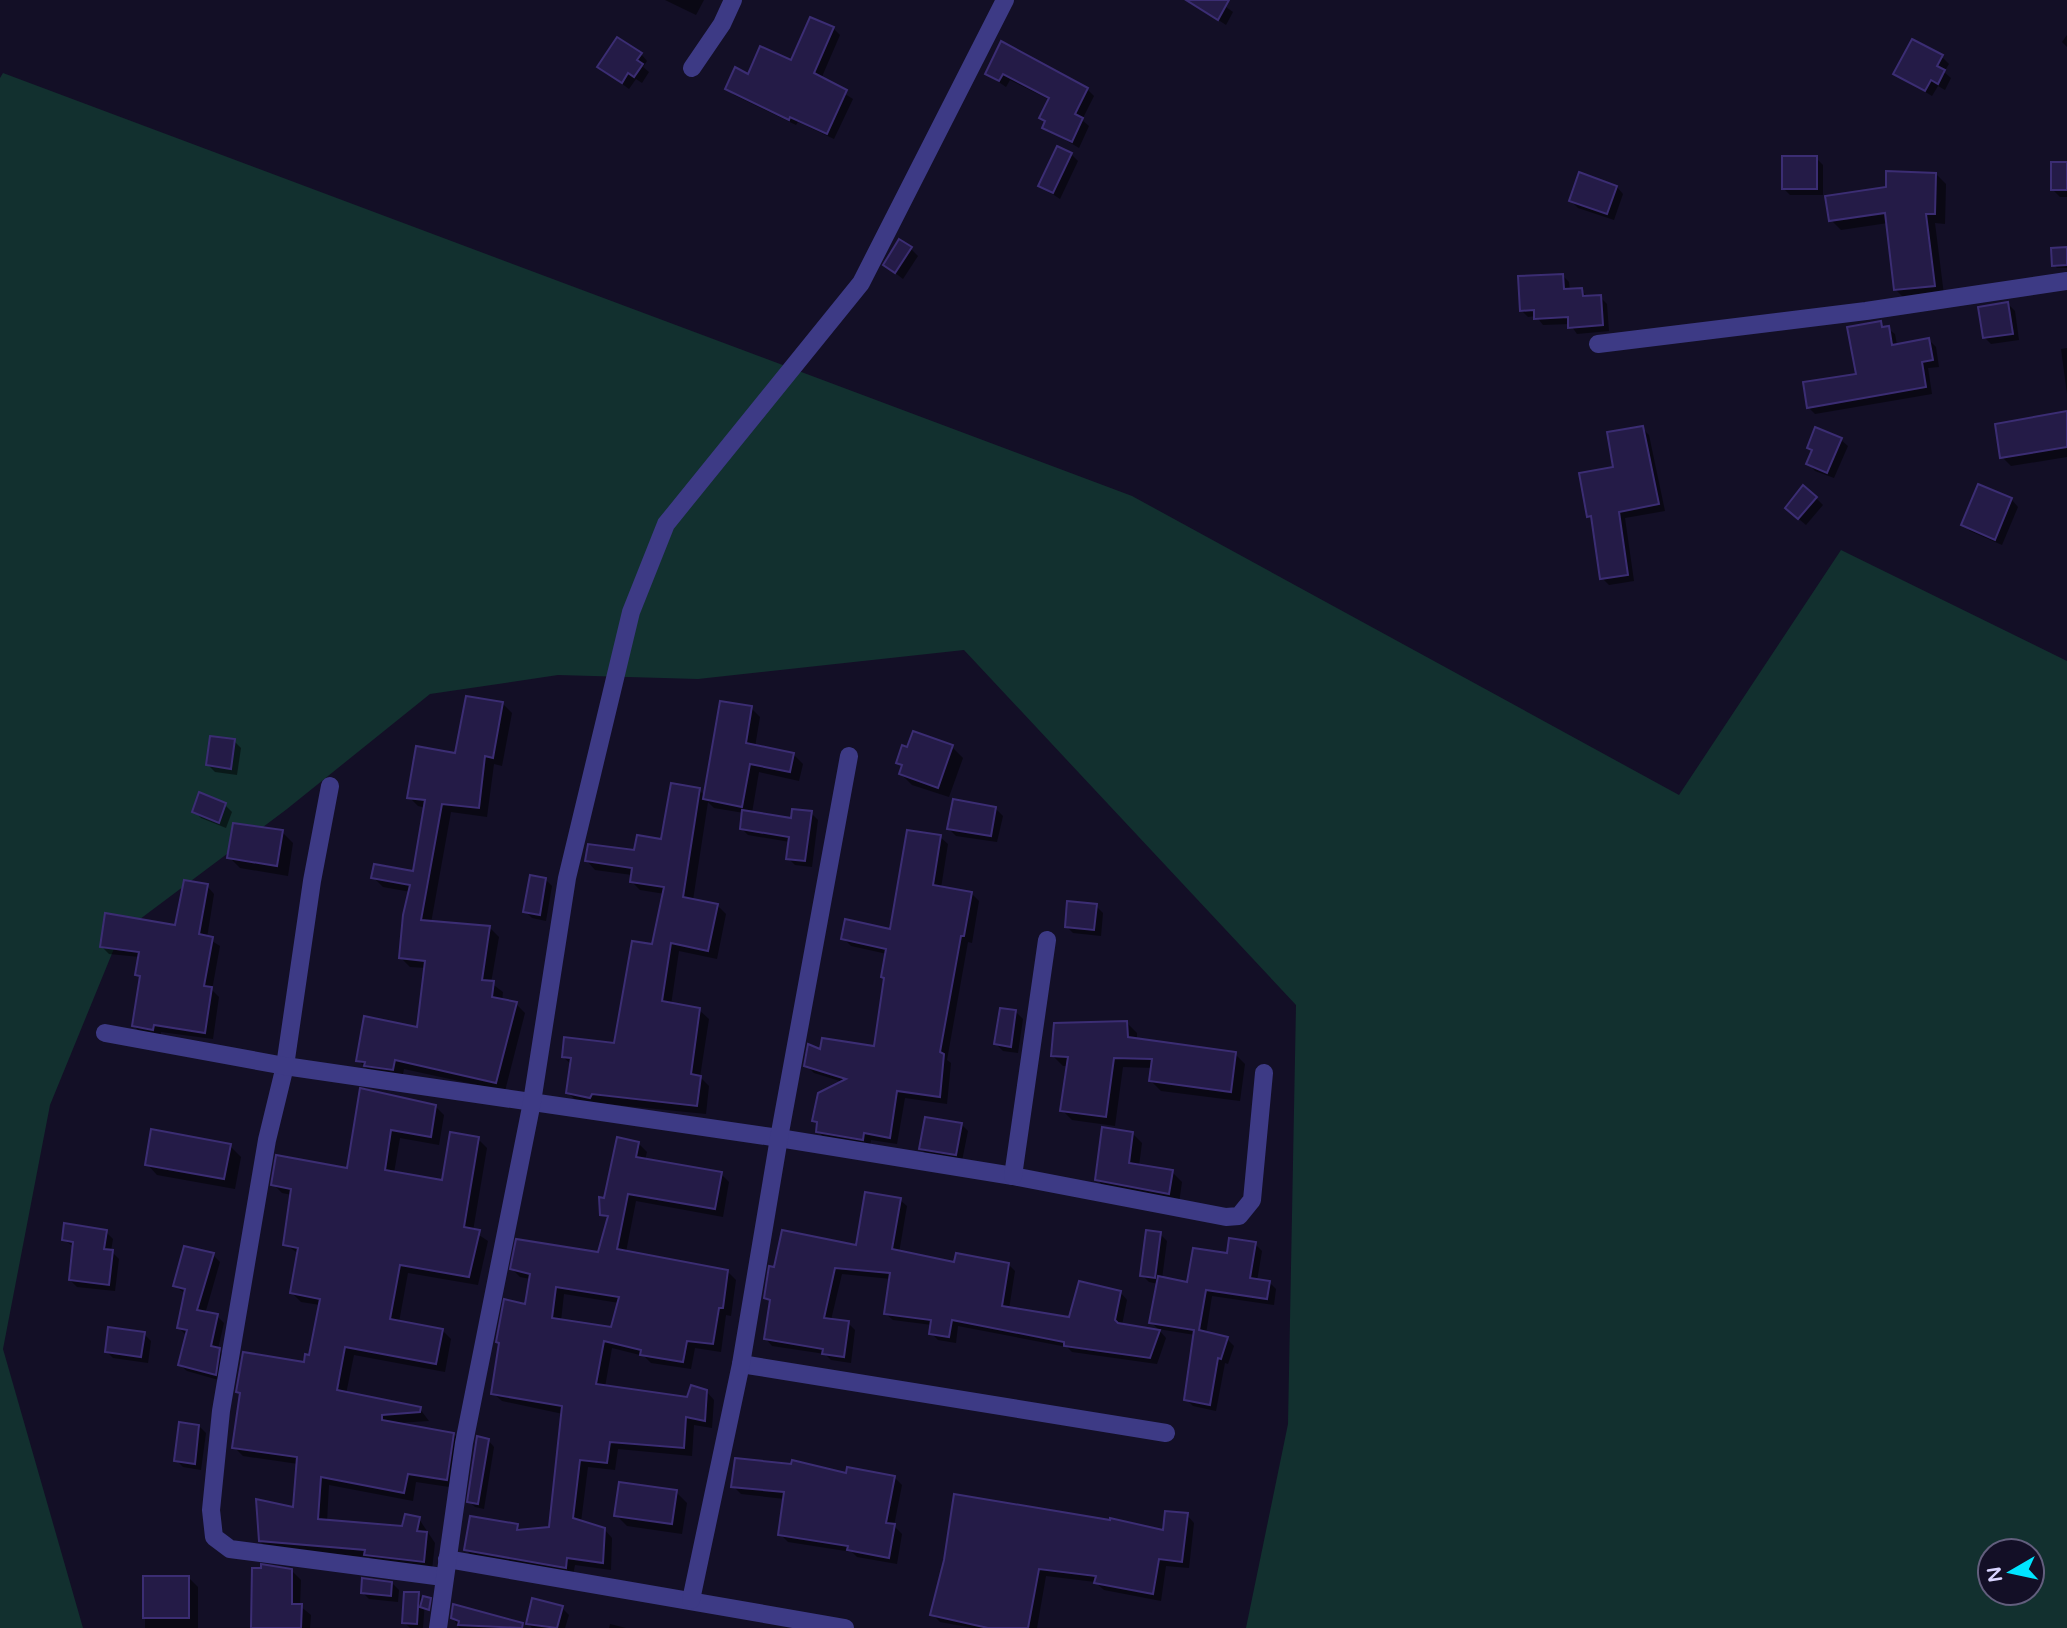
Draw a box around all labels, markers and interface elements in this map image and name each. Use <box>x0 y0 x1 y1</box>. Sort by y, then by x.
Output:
north arrow <box>1976 1537 2046 1607</box>
text: N <box>1983 1565 2007 1584</box>

